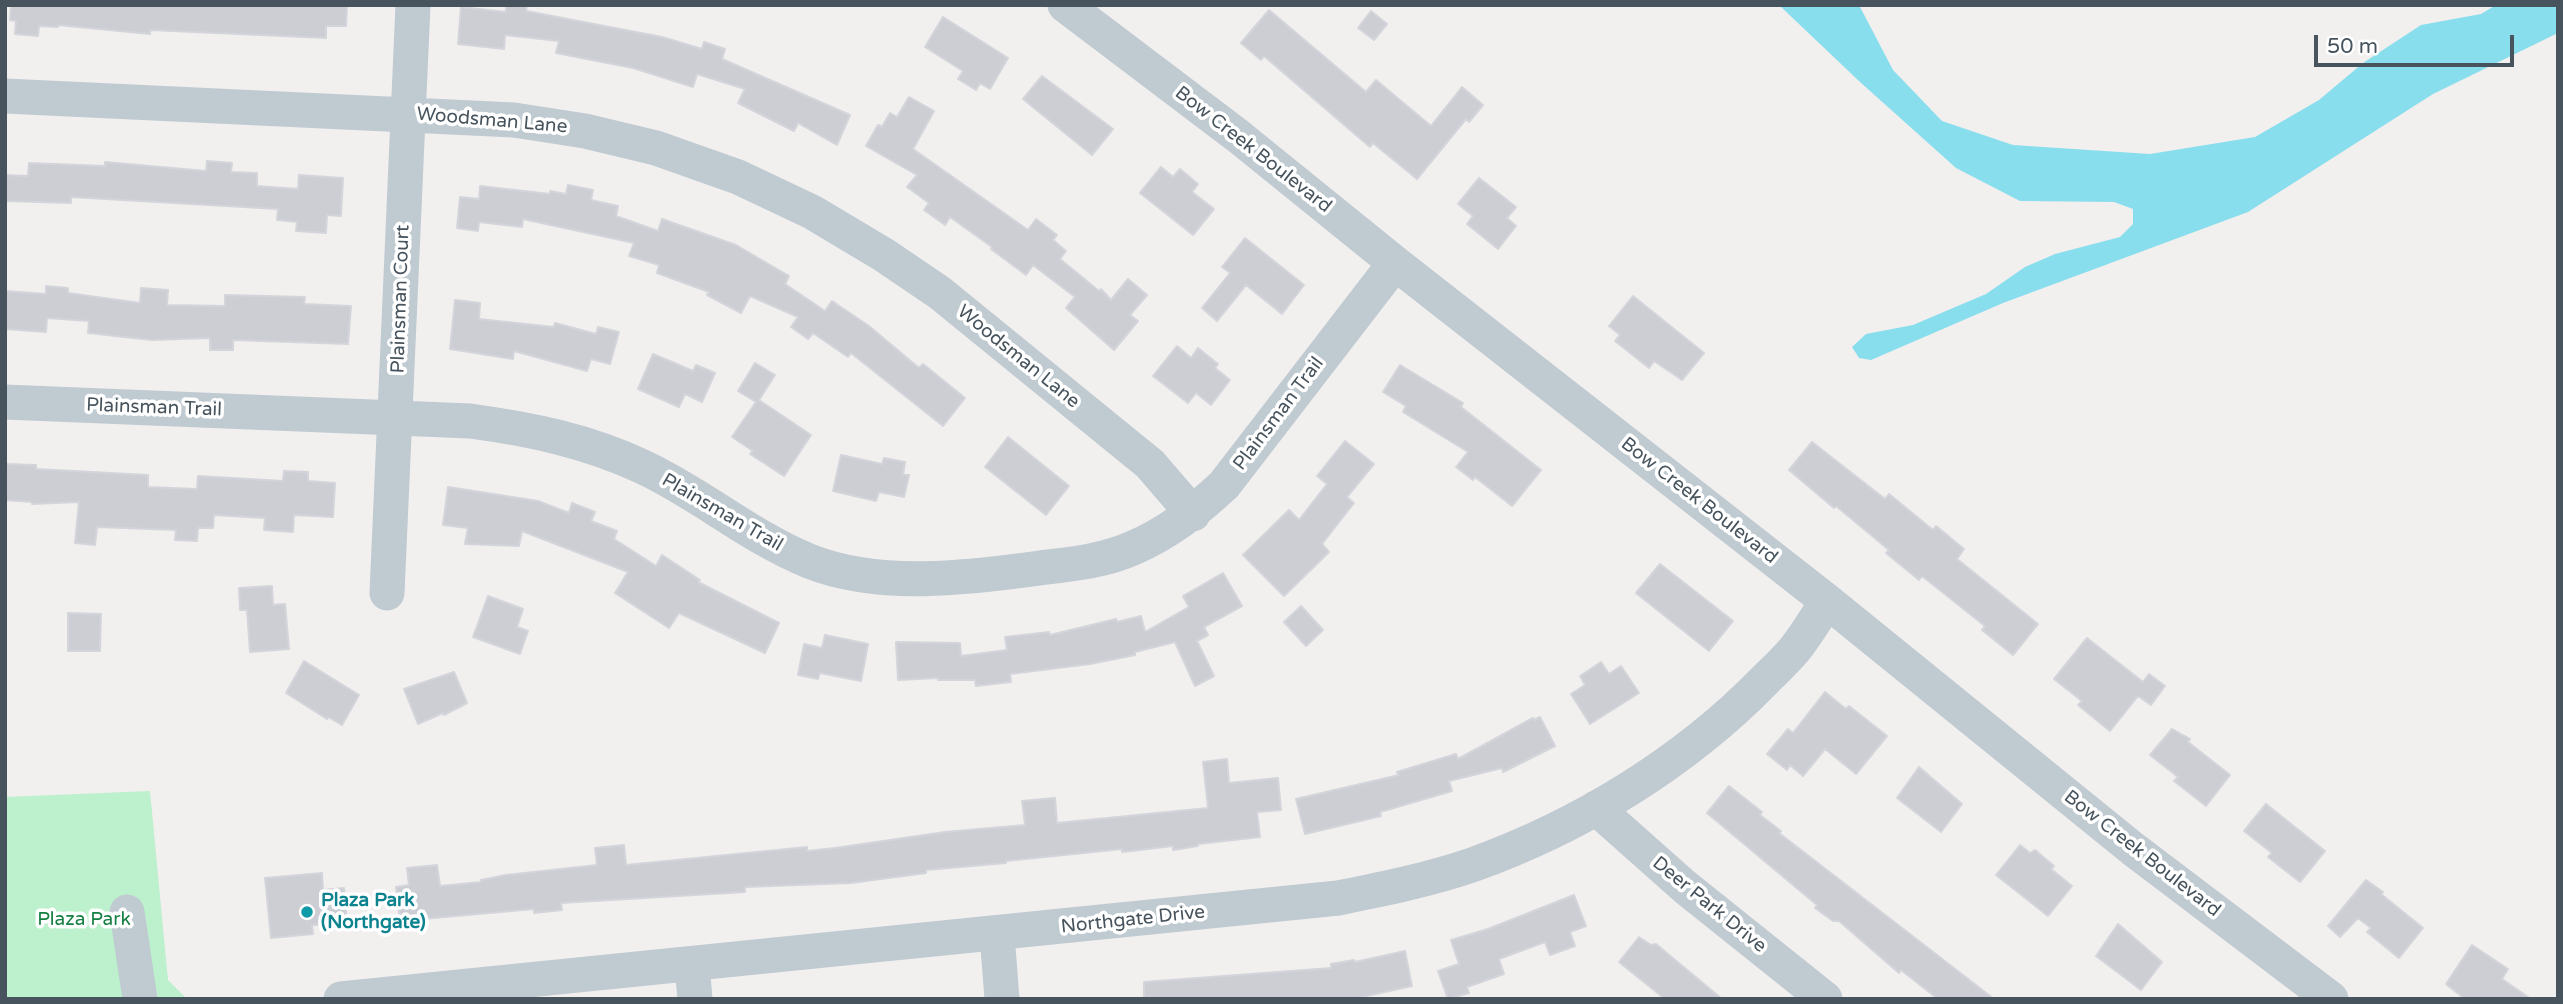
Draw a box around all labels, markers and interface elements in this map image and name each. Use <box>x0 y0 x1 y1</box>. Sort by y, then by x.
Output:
scale bar <box>2318 21 2518 65</box>
text: 50 m <box>2327 34 2378 59</box>
street label: Bow Creek Boulevard <box>1170 82 1336 218</box>
street label: Woodsman Lane <box>416 103 568 139</box>
street label: Plainsman Court <box>387 224 415 374</box>
street label: Woodsman Lane <box>952 301 1084 413</box>
street label: Plainsman Trail <box>1229 353 1329 475</box>
street label: Plainsman Trail <box>86 394 222 422</box>
street label: Bow Creek Boulevard <box>1616 433 1782 569</box>
street label: Plainsman Trail <box>657 469 787 557</box>
street label: Bow Creek Boulevard <box>2059 786 2225 922</box>
street label: Deer Park Drive <box>1647 852 1771 958</box>
place label: Plaza Park (Northgate) <box>321 890 426 934</box>
street label: Northgate Drive <box>1060 901 1206 939</box>
marker: Plaza Park (Northgate) <box>299 904 315 920</box>
park label: Plaza Park <box>37 909 131 931</box>

